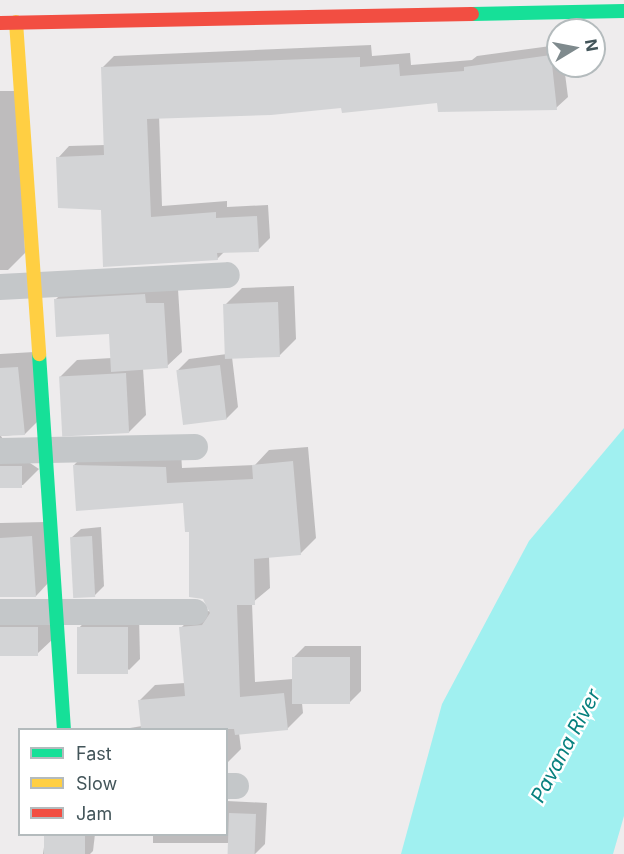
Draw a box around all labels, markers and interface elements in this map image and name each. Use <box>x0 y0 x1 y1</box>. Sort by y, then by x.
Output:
north arrow <box>546 18 606 78</box>
text: N <box>581 37 603 53</box>
water label: Pavana River <box>526 685 606 807</box>
legend <box>18 728 228 836</box>
text: Fast <box>76 743 112 764</box>
text: Slow <box>76 773 117 794</box>
text: Jam <box>76 803 112 824</box>

